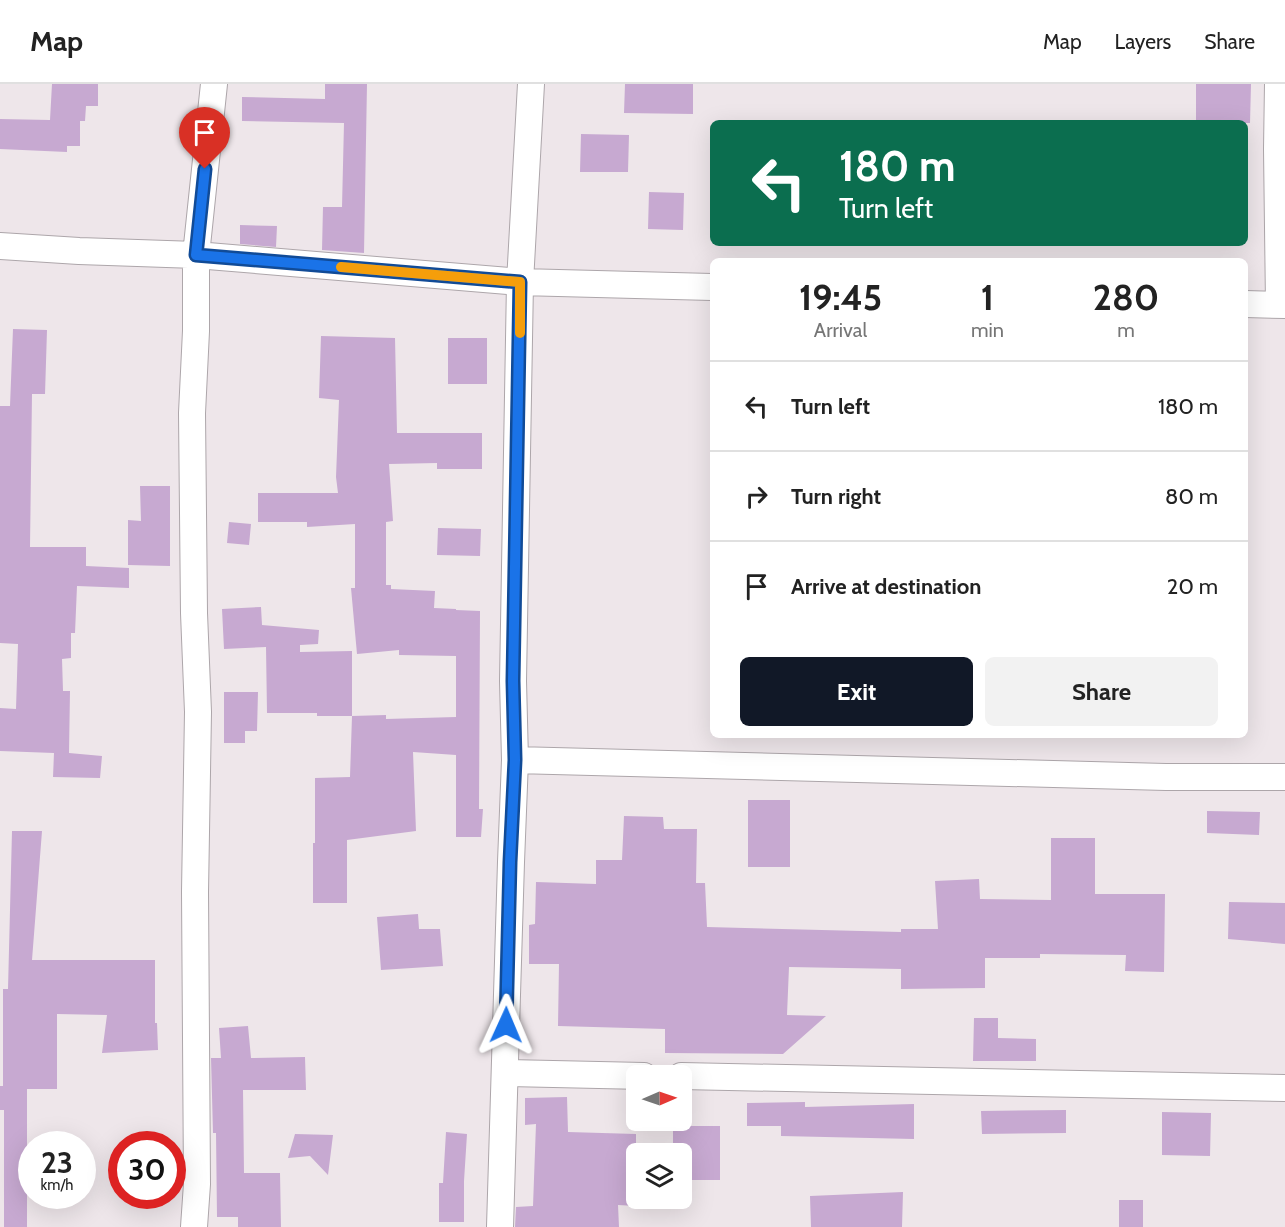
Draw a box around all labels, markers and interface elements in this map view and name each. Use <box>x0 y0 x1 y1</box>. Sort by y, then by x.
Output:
text: Map <box>30 24 83 58</box>
text: Map <box>1043 29 1082 54</box>
text: Layers <box>1115 29 1171 54</box>
text: Share <box>1204 29 1255 54</box>
pin <box>179 107 230 169</box>
icon: arrive <box>188 116 221 149</box>
text: 180 m <box>839 140 955 192</box>
icon: left <box>740 144 818 222</box>
text: Turn left <box>839 192 933 225</box>
text: 19:45 <box>799 275 882 319</box>
text: 1 <box>981 275 994 319</box>
text: 280 <box>1093 275 1159 319</box>
text: Arrival <box>814 318 867 342</box>
text: min <box>971 318 1004 342</box>
text: m <box>1117 318 1135 342</box>
icon: left <box>740 390 773 423</box>
text: Turn left <box>791 393 870 420</box>
text: 180 m <box>1158 393 1218 420</box>
icon: right <box>740 480 773 513</box>
text: Turn right <box>791 483 881 510</box>
text: 80 m <box>1165 483 1218 510</box>
icon: arrive <box>740 570 773 603</box>
text: Arrive at destination <box>791 573 981 600</box>
text: 20 m <box>1167 573 1218 600</box>
button: Exit <box>740 657 973 726</box>
button: Share <box>985 657 1218 726</box>
position arrow <box>474 993 538 1057</box>
north arrow <box>626 1065 692 1131</box>
map controls <box>626 1065 692 1209</box>
speed limit sign: 30 <box>108 1131 186 1209</box>
button: layers <box>626 1143 692 1209</box>
text: 23 <box>41 1144 73 1181</box>
text: km/h <box>41 1176 73 1194</box>

